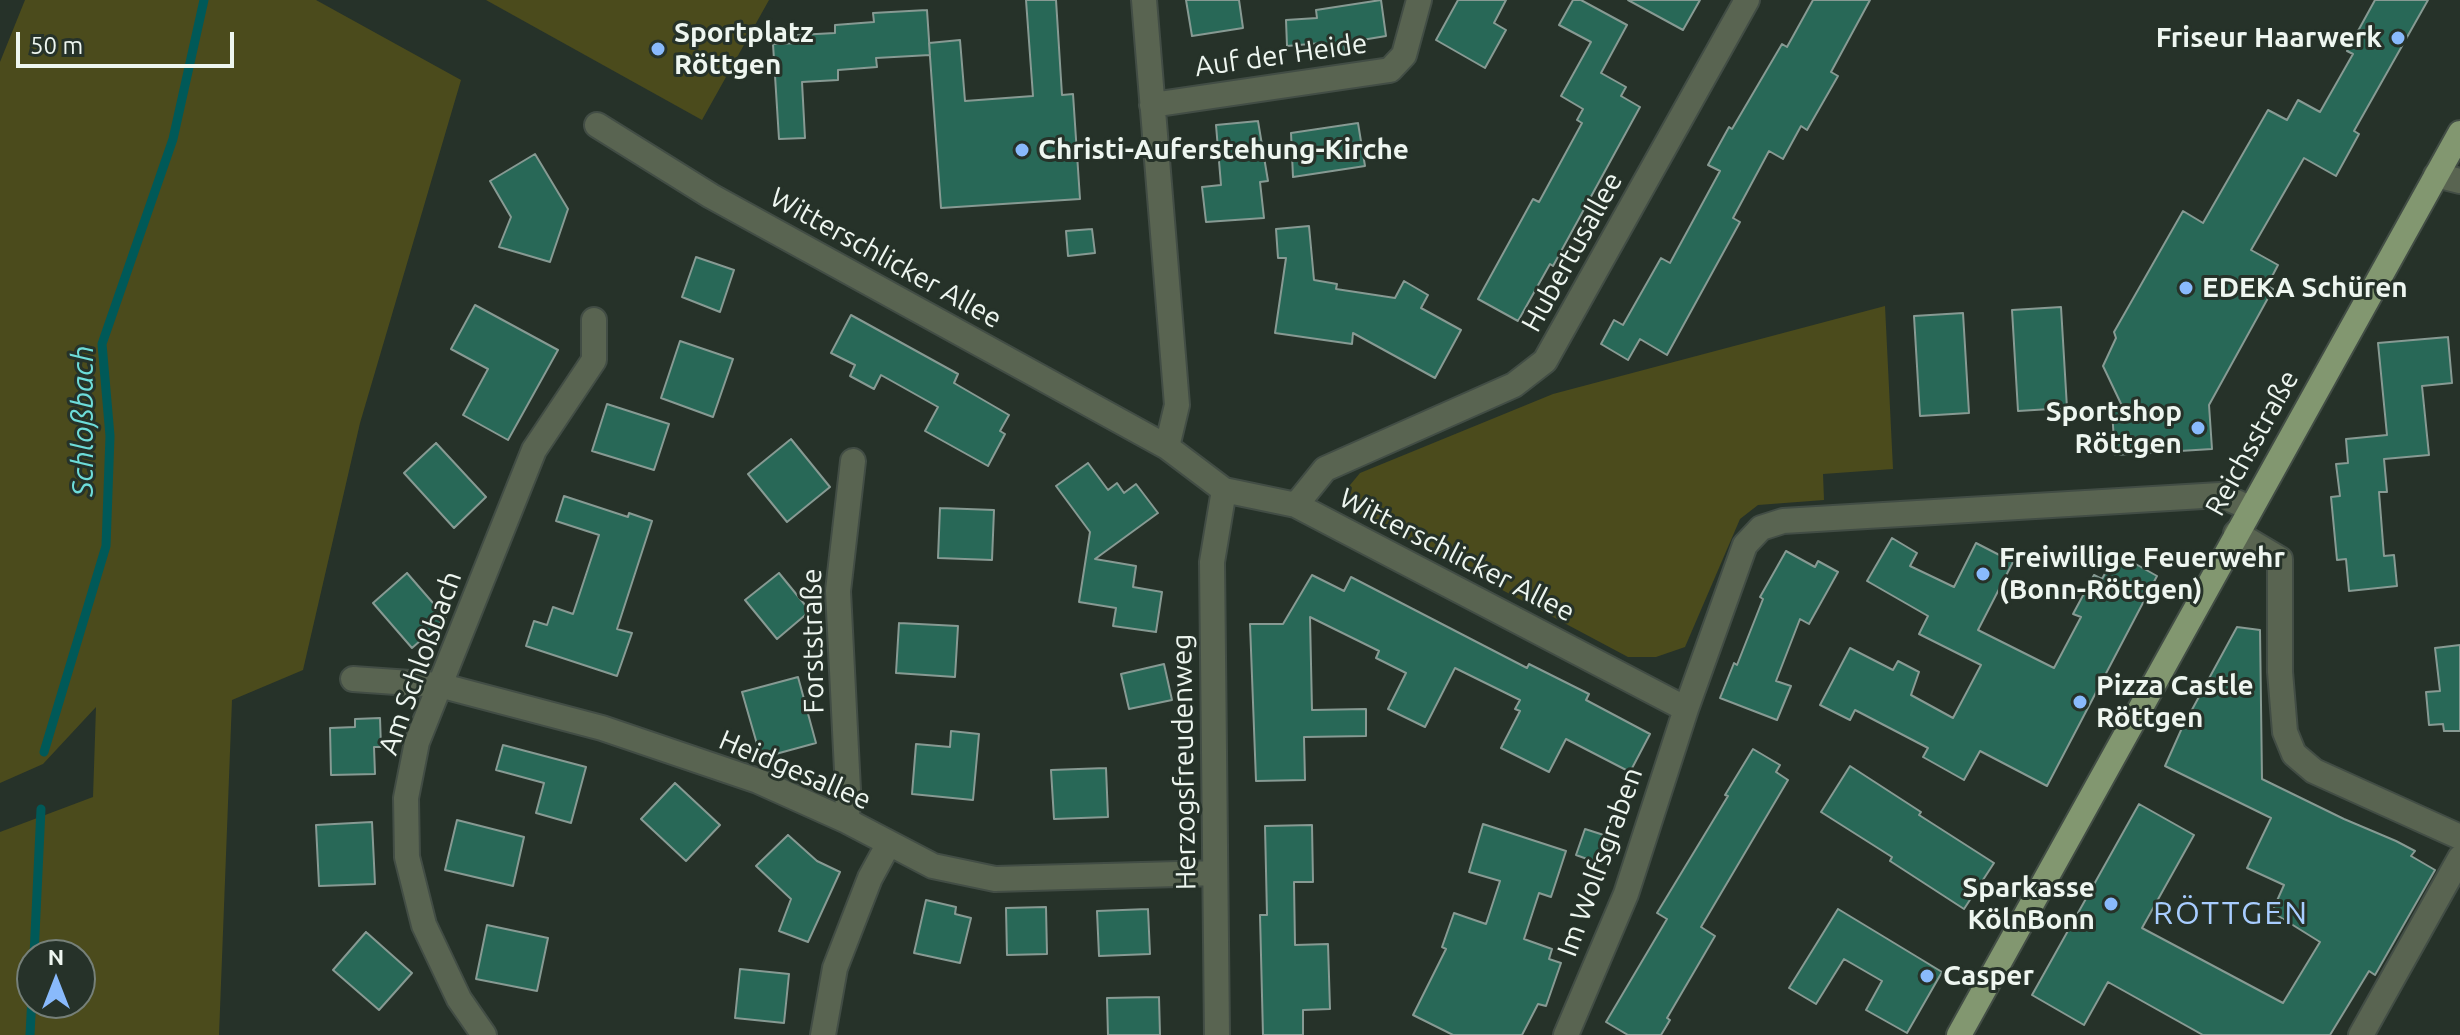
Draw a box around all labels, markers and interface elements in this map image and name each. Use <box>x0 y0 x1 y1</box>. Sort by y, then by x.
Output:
scale bar <box>20 16 238 66</box>
place label: Sportplatz Röttgen <box>674 16 814 82</box>
place label: Friseur Haarwerk <box>2156 21 2382 55</box>
street label: Auf der Heide <box>1193 26 1369 84</box>
marker: Friseur Haarwerk <box>2389 29 2407 47</box>
text: 50 m <box>30 32 83 59</box>
marker: Sportplatz Röttgen <box>649 40 667 58</box>
place label: Christi-Auferstehung-Kirche <box>1038 133 1409 167</box>
marker: Christi-Auferstehung-Kirche <box>1013 141 1031 159</box>
street label: Hubertusallee <box>1514 166 1630 338</box>
street label: Witterschlicker Allee <box>764 180 1008 336</box>
place label: EDEKA Schüren <box>2202 271 2408 305</box>
marker: EDEKA Schüren <box>2177 279 2195 297</box>
water label: Schloßbach <box>65 345 101 497</box>
street label: Reichsstraße <box>2198 364 2306 522</box>
place label: Sportshop Röttgen <box>2046 395 2182 461</box>
marker: Sportshop Röttgen <box>2189 419 2207 437</box>
street label: Witterschlicker Allee <box>1334 481 1580 629</box>
place label: Freiwillige Feuerwehr (Bonn-Röttgen) <box>1999 541 2285 607</box>
marker: Freiwillige Feuerwehr (Bonn-Röttgen) <box>1974 565 1992 583</box>
street label: Am Schloßbach <box>371 567 469 759</box>
street label: Forststraße <box>795 568 831 714</box>
street label: Herzogsfreudenweg <box>1165 633 1203 891</box>
place label: Pizza Castle Röttgen <box>2096 669 2254 735</box>
marker: Pizza Castle Röttgen <box>2071 693 2089 711</box>
street label: Heidgesallee <box>714 723 876 817</box>
street label: Im Wolfsgraben <box>1550 763 1650 961</box>
place label: Sparkasse KölnBonn <box>1962 871 2095 937</box>
district label: RÖTTGEN <box>2153 894 2309 932</box>
marker: Sparkasse KölnBonn <box>2102 895 2120 913</box>
north arrow <box>16 939 96 1019</box>
text: N <box>48 944 64 969</box>
place label: Casper <box>1943 959 2034 993</box>
marker: Casper <box>1918 967 1936 985</box>

